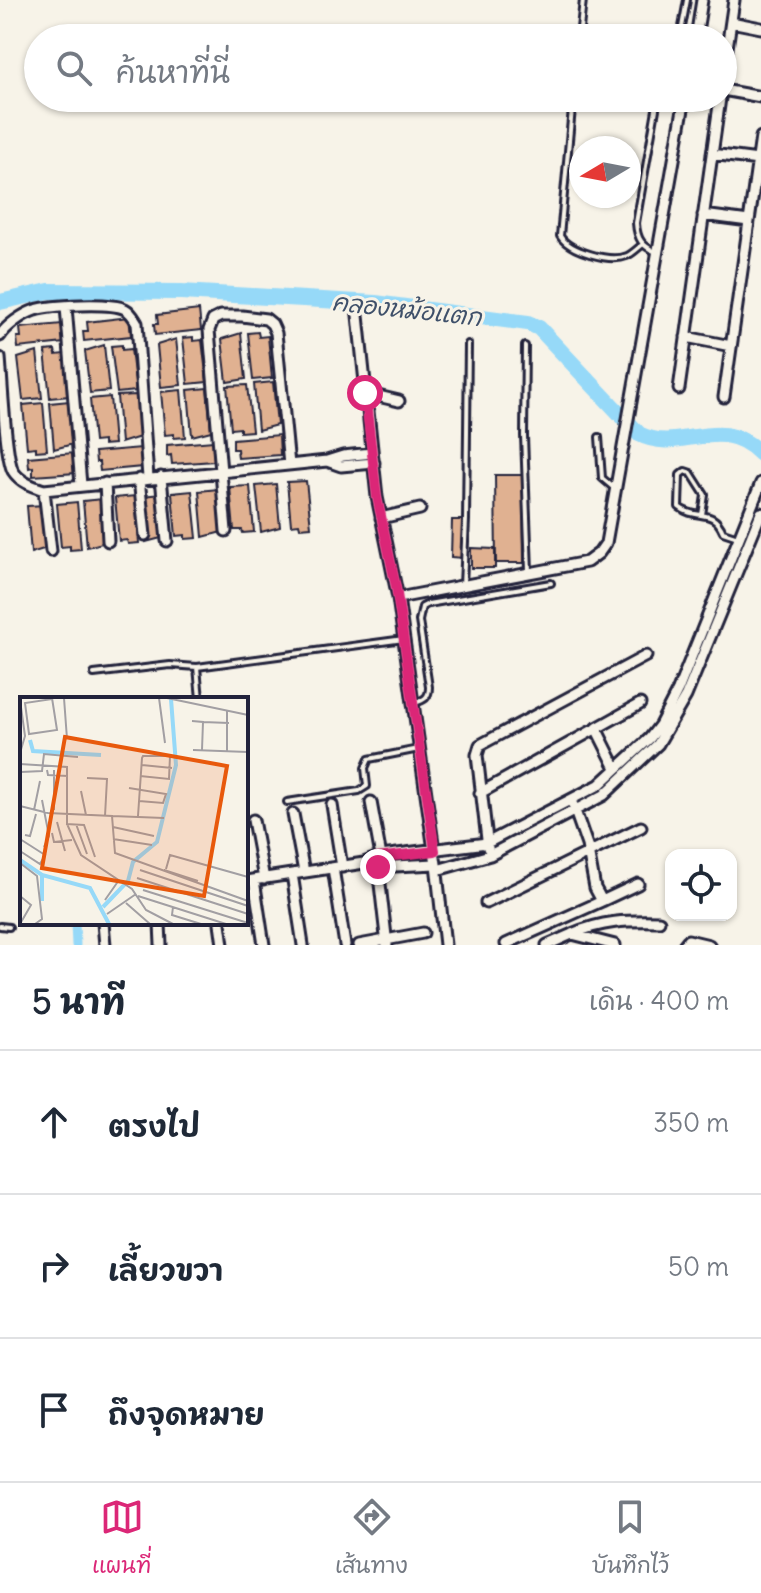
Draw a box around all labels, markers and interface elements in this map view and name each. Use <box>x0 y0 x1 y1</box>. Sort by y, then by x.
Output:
search box <box>24 24 737 112</box>
icon: search <box>52 46 96 90</box>
text: ค้นหาที่นี่ <box>116 53 230 91</box>
north arrow <box>569 136 641 208</box>
water label: คลองหม้อแตก <box>331 286 485 332</box>
route start <box>347 375 383 411</box>
inset map <box>20 697 248 925</box>
route end <box>360 849 396 885</box>
map controls <box>665 849 737 921</box>
button: locate <box>665 849 737 921</box>
text: 5 นาที <box>32 980 125 1023</box>
text: เดิน · 400 m <box>589 984 729 1017</box>
icon: ahead <box>32 1100 76 1144</box>
text: 350 m <box>653 1106 729 1139</box>
text: ตรงไป <box>108 1107 200 1145</box>
icon: right <box>32 1244 76 1288</box>
text: 50 m <box>668 1250 729 1283</box>
text: เลี้ยวขวา <box>108 1251 223 1289</box>
icon: arrive <box>32 1388 76 1432</box>
text: ถึงจุดหมาย <box>108 1395 265 1433</box>
tab: แผนที่ <box>92 1495 151 1581</box>
tab: เส้นทาง <box>335 1495 408 1581</box>
tab: บันทึกไว้ <box>592 1495 669 1581</box>

